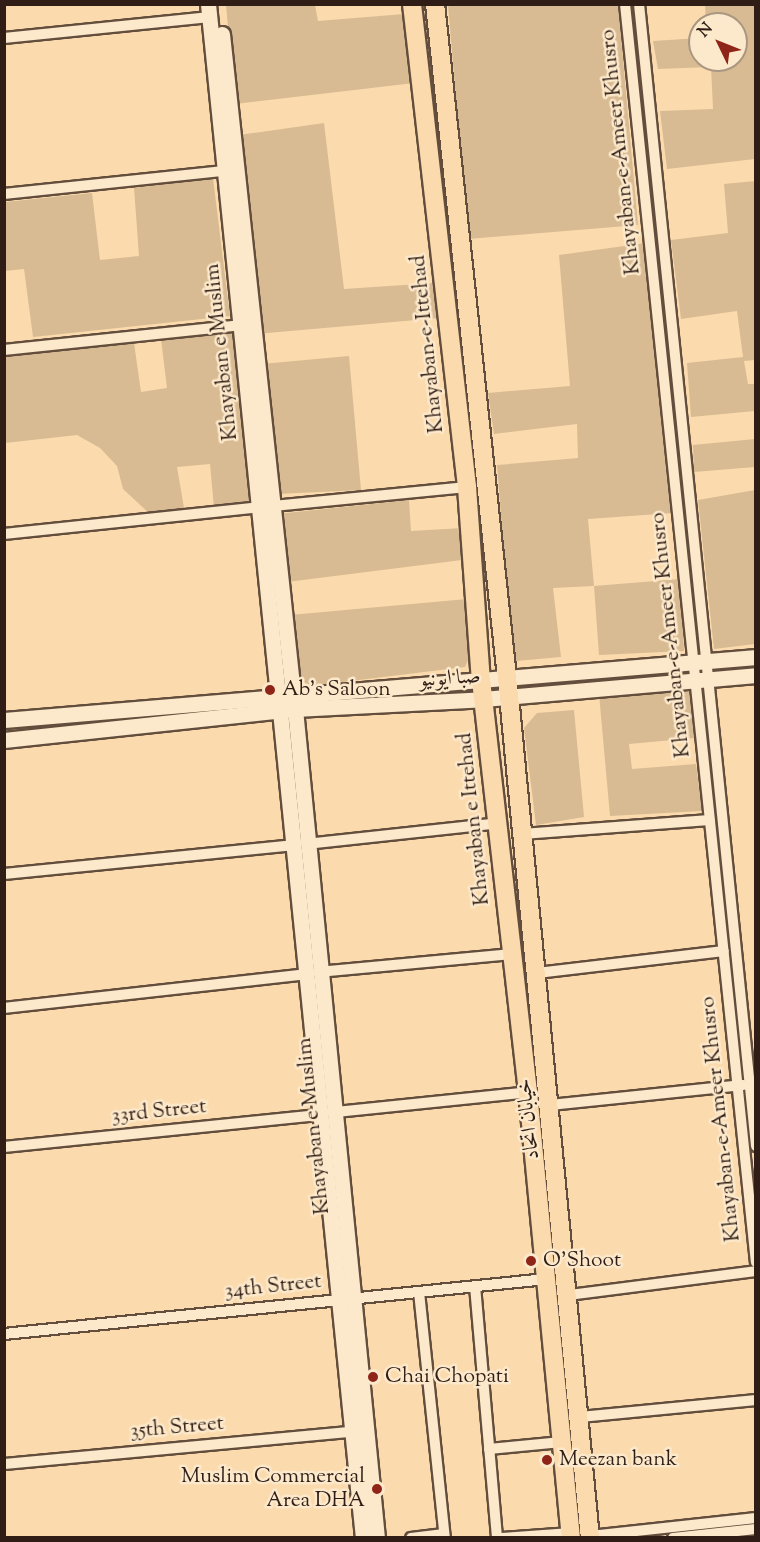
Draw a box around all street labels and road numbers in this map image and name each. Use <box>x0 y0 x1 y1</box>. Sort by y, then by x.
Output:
street label: Khayaban-e-Ameer Khusro <box>596 28 646 276</box>
street label: Khayaban-e-Ittehad <box>406 254 450 434</box>
street label: Khayaban e Muslim <box>200 262 244 442</box>
street label: Khayaban-e-Ameer Khusro <box>646 511 696 759</box>
street label: صبا ایونیو <box>419 664 481 694</box>
street label: Khayaban e Ittehad <box>452 731 496 907</box>
street label: Khayaban-e-Ameer Khusro <box>696 995 746 1243</box>
street label: Khayaban e Muslim <box>292 1036 336 1216</box>
street label: خیابان اتحاد <box>512 1077 546 1161</box>
street label: 33rd Street <box>110 1094 208 1130</box>
street label: 34th Street <box>223 1269 323 1305</box>
street label: 35th Street <box>129 1411 225 1445</box>

